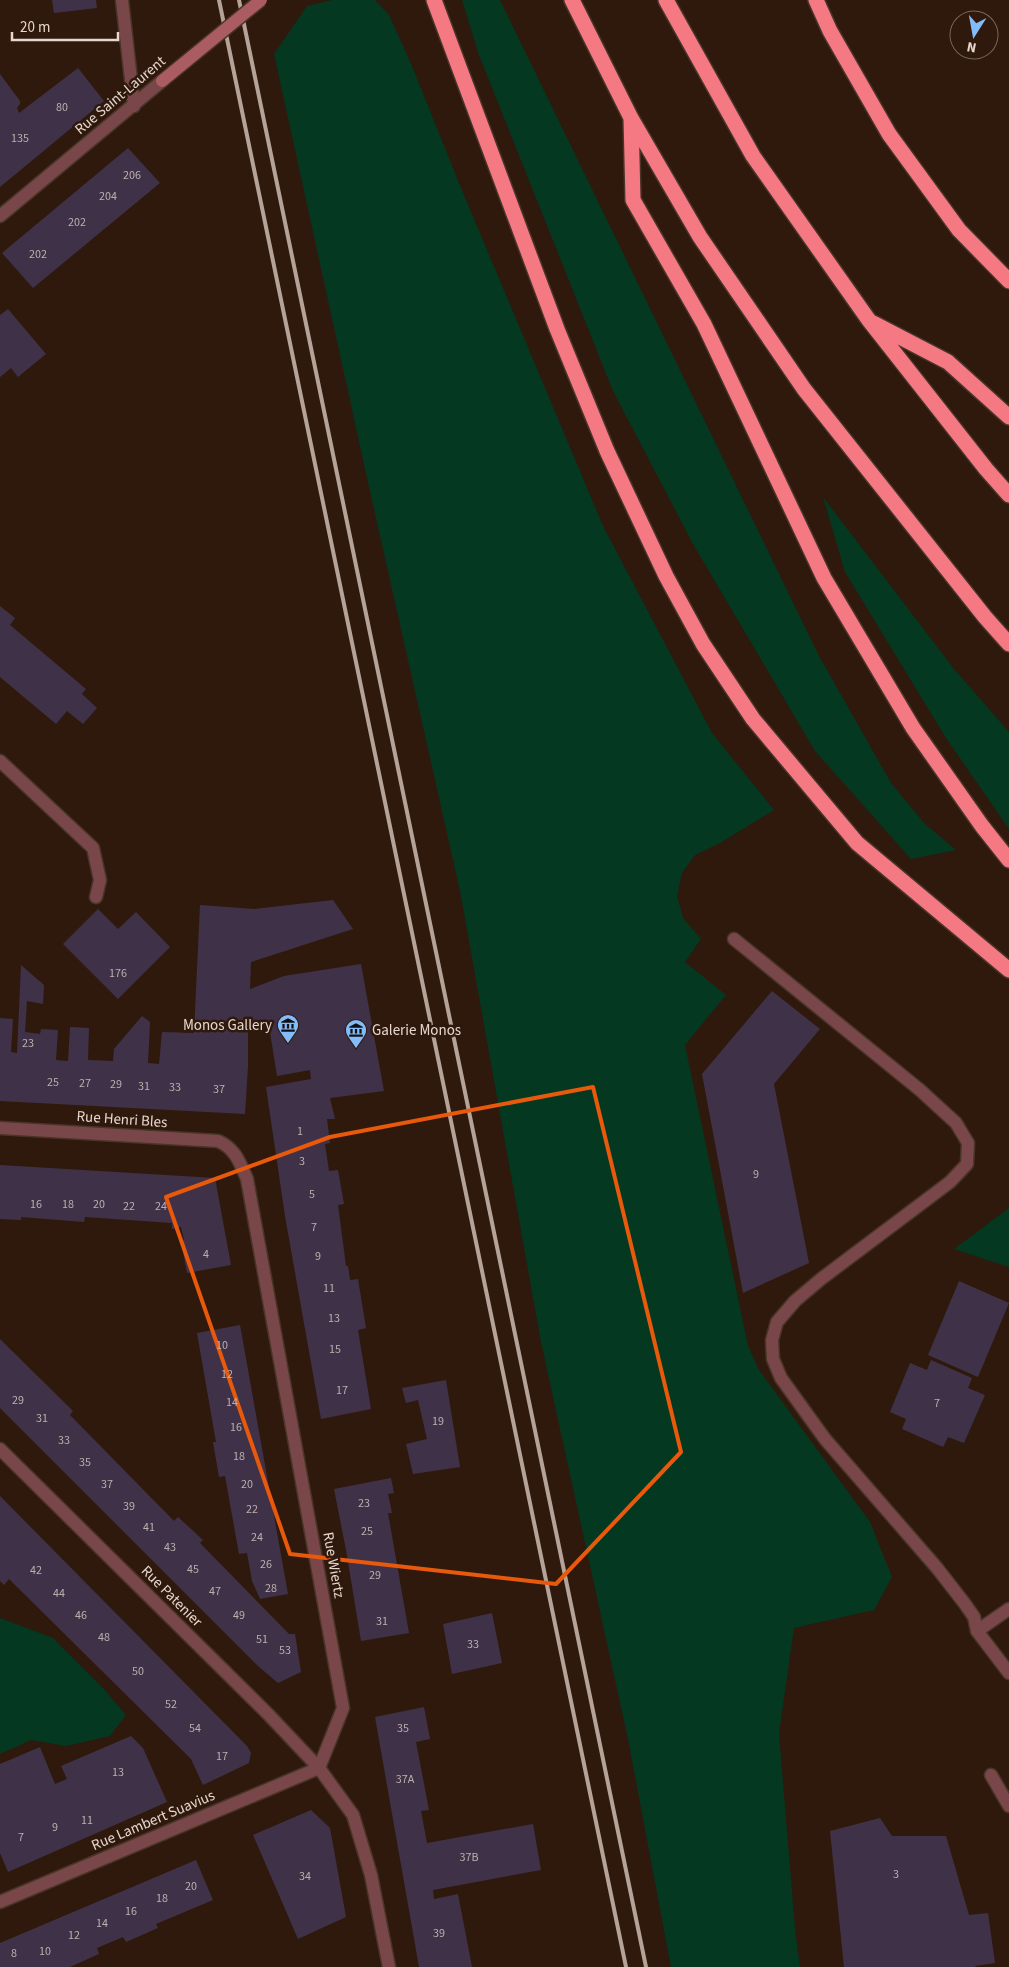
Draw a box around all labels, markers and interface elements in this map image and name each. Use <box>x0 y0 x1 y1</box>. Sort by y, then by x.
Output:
scale bar <box>12 10 119 42</box>
north arrow <box>949 10 999 60</box>
text: 20 m <box>20 17 50 38</box>
text: N <box>965 36 978 57</box>
street label: Rue Saint-Laurent <box>70 51 170 140</box>
house number: 80 <box>56 99 68 116</box>
house number: 135 <box>11 130 29 147</box>
house number: 206 <box>123 167 141 184</box>
house number: 204 <box>99 188 117 205</box>
house number: 202 <box>68 214 86 231</box>
house number: 202 <box>29 246 47 263</box>
house number: 176 <box>109 965 127 982</box>
museum icon: Monos Gallery <box>276 1013 300 1044</box>
place label: Monos Gallery <box>183 1015 272 1036</box>
museum icon: Galerie Monos <box>344 1018 368 1049</box>
place label: Galerie Monos <box>372 1020 461 1041</box>
house number: 23 <box>22 1035 34 1052</box>
house number: 25 <box>47 1074 59 1091</box>
house number: 27 <box>79 1075 91 1092</box>
house number: 29 <box>110 1076 122 1093</box>
house number: 31 <box>138 1078 150 1095</box>
house number: 33 <box>169 1079 181 1096</box>
house number: 37 <box>213 1081 225 1098</box>
street label: Rue Henri Bles <box>76 1106 168 1133</box>
house number: 1 <box>297 1123 303 1140</box>
house number: 3 <box>299 1153 305 1170</box>
house number: 9 <box>753 1166 759 1183</box>
house number: 5 <box>309 1186 315 1203</box>
house number: 16 <box>30 1196 42 1213</box>
house number: 18 <box>62 1196 74 1213</box>
house number: 20 <box>93 1196 105 1213</box>
house number: 22 <box>123 1198 135 1215</box>
house number: 24 <box>155 1198 167 1215</box>
house number: 7 <box>311 1219 317 1236</box>
house number: 4 <box>203 1246 209 1263</box>
house number: 9 <box>315 1248 321 1265</box>
house number: 11 <box>323 1280 335 1297</box>
house number: 13 <box>328 1310 340 1327</box>
house number: 10 <box>216 1337 228 1354</box>
house number: 15 <box>329 1341 341 1358</box>
house number: 12 <box>221 1366 233 1383</box>
house number: 17 <box>336 1382 348 1399</box>
house number: 29 <box>12 1392 24 1409</box>
house number: 14 <box>226 1394 238 1411</box>
house number: 7 <box>934 1395 940 1412</box>
house number: 31 <box>36 1410 48 1427</box>
house number: 19 <box>432 1413 444 1430</box>
house number: 16 <box>230 1419 242 1436</box>
house number: 33 <box>58 1432 70 1449</box>
house number: 18 <box>233 1448 245 1465</box>
house number: 35 <box>79 1454 91 1471</box>
house number: 37 <box>101 1476 113 1493</box>
house number: 20 <box>241 1476 253 1493</box>
house number: 23 <box>358 1495 370 1512</box>
house number: 39 <box>123 1498 135 1515</box>
house number: 22 <box>246 1501 258 1518</box>
house number: 41 <box>143 1519 155 1536</box>
house number: 25 <box>361 1523 373 1540</box>
house number: 24 <box>251 1529 263 1546</box>
street label: Rue Wiertz <box>317 1530 350 1600</box>
house number: 43 <box>164 1539 176 1556</box>
house number: 26 <box>260 1556 272 1573</box>
street label: Rue Patenier <box>136 1561 208 1632</box>
house number: 45 <box>187 1561 199 1578</box>
house number: 42 <box>30 1562 42 1579</box>
house number: 29 <box>369 1567 381 1584</box>
house number: 28 <box>265 1580 277 1597</box>
house number: 47 <box>209 1583 221 1600</box>
house number: 44 <box>53 1585 65 1602</box>
house number: 46 <box>75 1607 87 1624</box>
house number: 49 <box>233 1607 245 1624</box>
house number: 31 <box>376 1613 388 1630</box>
house number: 48 <box>98 1629 110 1646</box>
house number: 51 <box>256 1631 268 1648</box>
house number: 33 <box>467 1636 479 1653</box>
house number: 53 <box>279 1642 291 1659</box>
house number: 50 <box>132 1663 144 1680</box>
house number: 52 <box>165 1696 177 1713</box>
house number: 54 <box>189 1720 201 1737</box>
house number: 35 <box>397 1720 409 1737</box>
house number: 17 <box>216 1748 228 1765</box>
house number: 13 <box>112 1764 124 1781</box>
house number: 37A <box>396 1771 415 1788</box>
street label: Rue Lambert Suavius <box>88 1785 218 1856</box>
house number: 11 <box>81 1812 93 1829</box>
house number: 9 <box>52 1819 58 1836</box>
house number: 7 <box>18 1829 24 1846</box>
house number: 37B <box>460 1849 478 1866</box>
house number: 3 <box>893 1866 899 1883</box>
house number: 34 <box>299 1868 311 1885</box>
house number: 20 <box>185 1878 197 1895</box>
house number: 18 <box>156 1890 168 1907</box>
house number: 16 <box>125 1903 137 1920</box>
house number: 14 <box>96 1915 108 1932</box>
house number: 39 <box>433 1925 445 1942</box>
house number: 12 <box>68 1927 80 1944</box>
house number: 10 <box>39 1943 51 1960</box>
house number: 8 <box>11 1945 17 1962</box>

